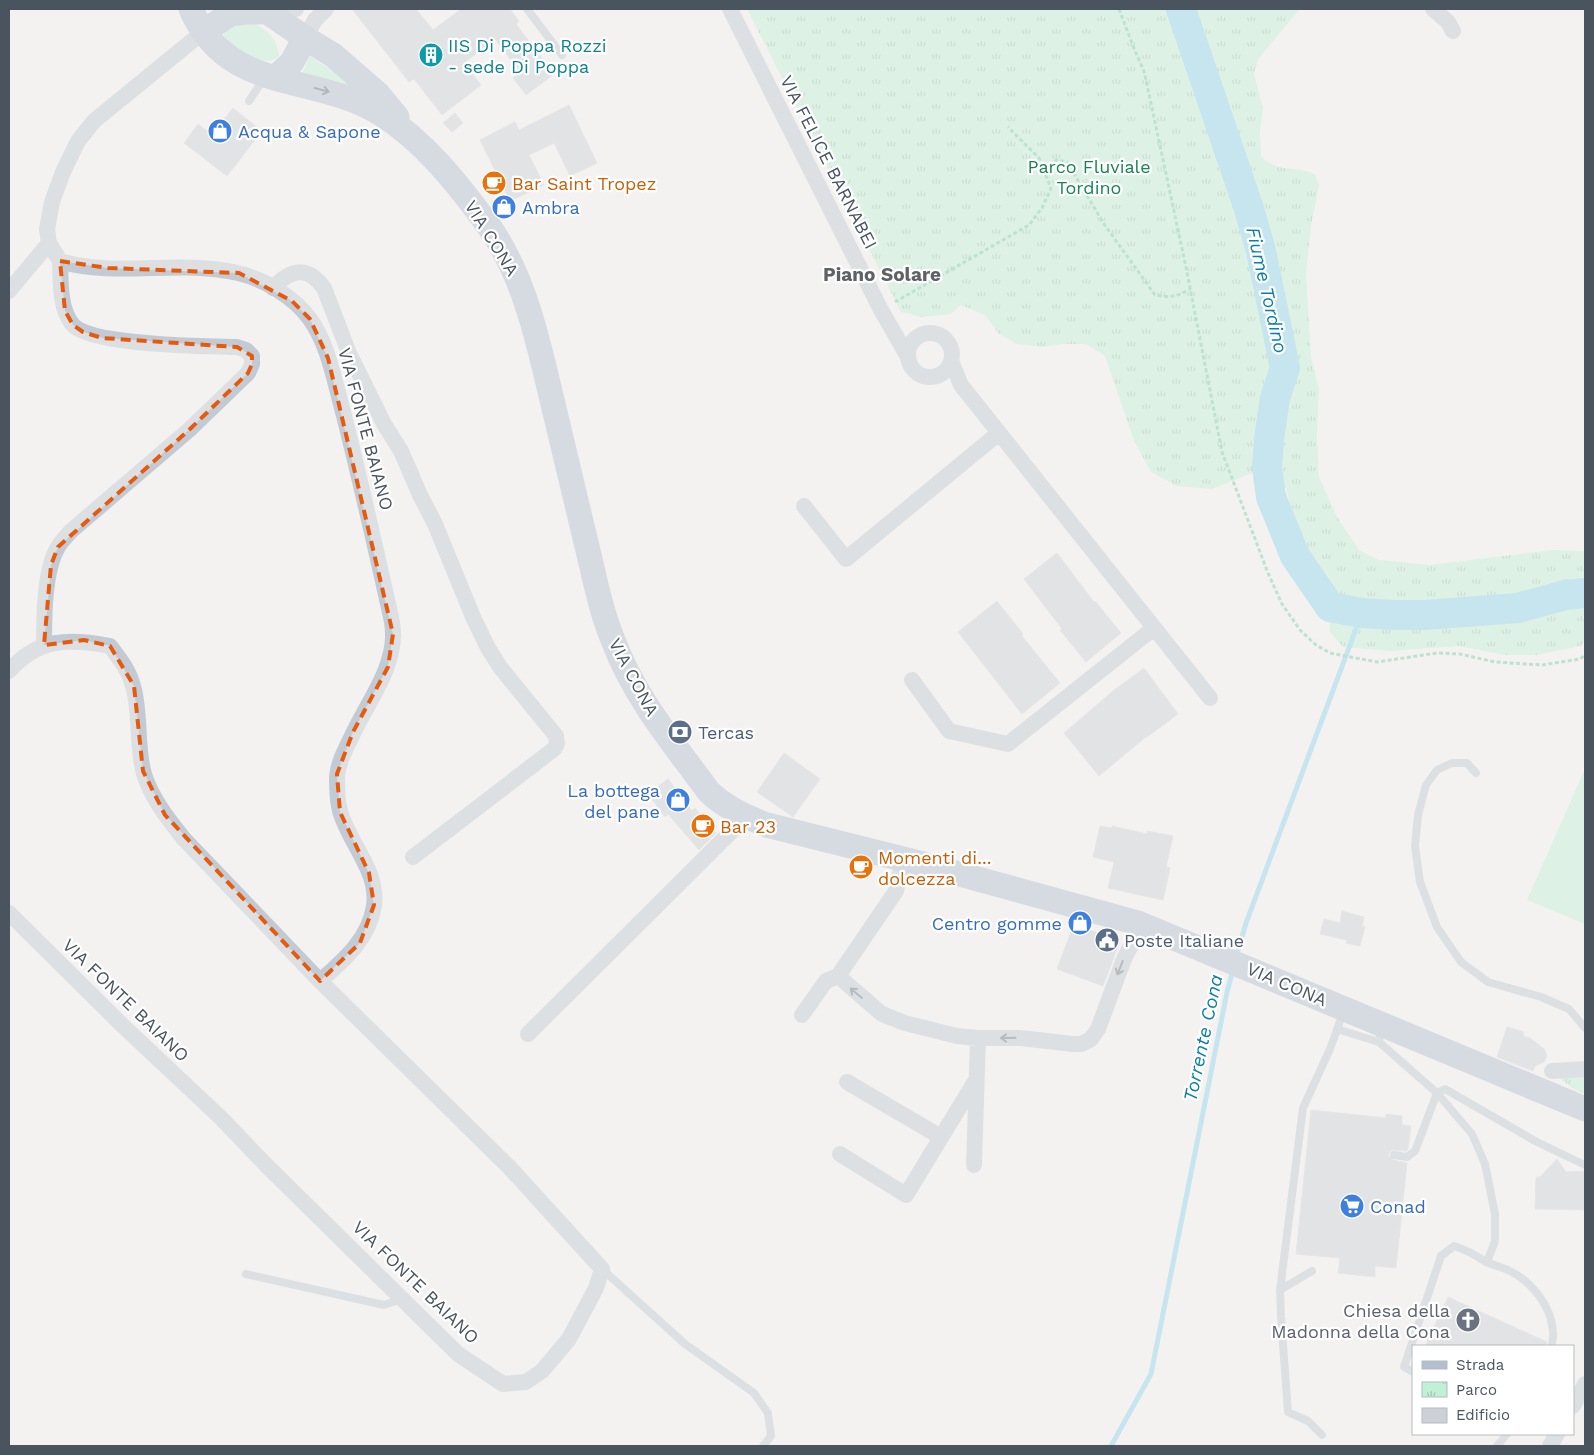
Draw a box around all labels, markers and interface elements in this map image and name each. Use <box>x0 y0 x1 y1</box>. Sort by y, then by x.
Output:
place label: IIS Di Poppa Rozzi - sede Di Poppa <box>448 35 607 77</box>
building icon: IIS Di Poppa Rozzi - sede Di Poppa <box>418 42 444 68</box>
street label: VIA FELICE BARNABEI <box>776 72 882 252</box>
one-way arrow <box>314 86 330 96</box>
shop icon: Acqua & Sapone <box>207 118 233 144</box>
place label: Acqua & Sapone <box>238 121 381 142</box>
park label: Parco Fluviale Tordino <box>1027 156 1151 198</box>
cafe icon: Bar Saint Tropez <box>481 170 507 196</box>
place label: Bar Saint Tropez <box>512 173 656 194</box>
shop icon: Ambra <box>491 194 517 220</box>
street label: VIA CONA <box>461 196 524 280</box>
place label: Ambra <box>522 197 580 218</box>
water label: Fiume Tordino <box>1241 225 1293 355</box>
district label: Piano Solare <box>823 263 941 286</box>
street label: VIA FONTE BAIANO <box>334 345 398 513</box>
street label: VIA CONA <box>605 634 663 720</box>
bank icon: Tercas <box>667 719 693 745</box>
place label: Tercas <box>698 722 754 743</box>
place label: La bottega del pane <box>567 780 660 822</box>
shop icon: La bottega del pane <box>665 787 691 813</box>
cafe icon: Bar 23 <box>690 813 716 839</box>
place label: Bar 23 <box>720 816 776 837</box>
place label: Momenti di... dolcezza <box>878 847 992 889</box>
cafe icon: Momenti di... dolcezza <box>848 854 874 880</box>
shop icon: Centro gomme <box>1067 910 1093 936</box>
place label: Centro gomme <box>932 913 1062 934</box>
public building icon: Poste Italiane <box>1094 927 1120 953</box>
place label: Poste Italiane <box>1124 930 1244 951</box>
street label: VIA FONTE BAIANO <box>58 934 194 1066</box>
street label: VIA CONA <box>1244 958 1330 1010</box>
one-way arrow <box>1115 960 1124 975</box>
water label: Torrente Cona <box>1178 972 1228 1104</box>
one-way arrow <box>850 987 863 998</box>
one-way arrow <box>1000 1033 1016 1043</box>
supermarket icon: Conad <box>1339 1193 1365 1219</box>
place label: Conad <box>1370 1196 1426 1217</box>
street label: VIA FONTE BAIANO <box>348 1216 484 1348</box>
place label: Chiesa della Madonna della Cona <box>1271 1300 1450 1342</box>
church icon: Chiesa della Madonna della Cona <box>1455 1307 1481 1333</box>
legend <box>1412 1345 1574 1435</box>
text: Strada <box>1456 1356 1505 1374</box>
text: Parco <box>1456 1381 1497 1399</box>
text: Edificio <box>1456 1406 1510 1424</box>

